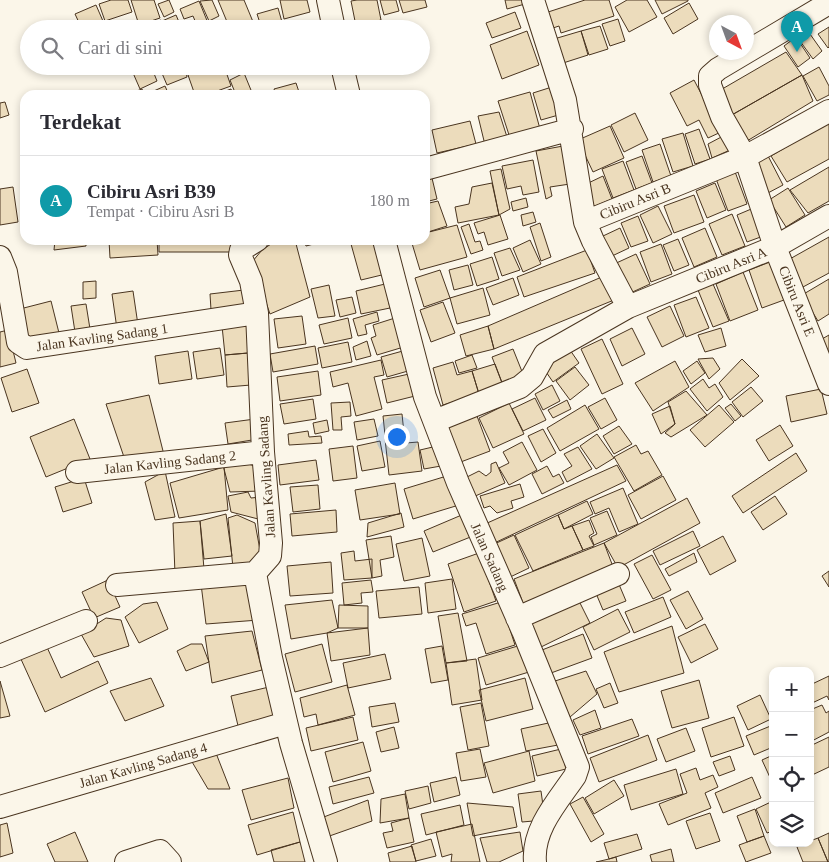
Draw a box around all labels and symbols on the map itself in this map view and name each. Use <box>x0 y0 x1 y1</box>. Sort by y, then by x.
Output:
pin: A <box>781 11 813 52</box>
north arrow <box>709 15 754 60</box>
street label: Cibiru Asri B <box>597 180 673 223</box>
street label: Cibiru Asri A <box>693 244 770 287</box>
street label: Cibiru Asri E <box>776 264 817 339</box>
street label: Jalan Kavling Sadang 1 <box>35 321 169 354</box>
street label: Jalan Kavling Sadang <box>255 416 278 538</box>
your location <box>384 424 410 450</box>
street label: Jalan Kavling Sadang 2 <box>103 448 237 477</box>
street label: Jalan Sadang <box>468 521 511 594</box>
street label: Jalan Kavling Sadang 4 <box>77 740 209 791</box>

